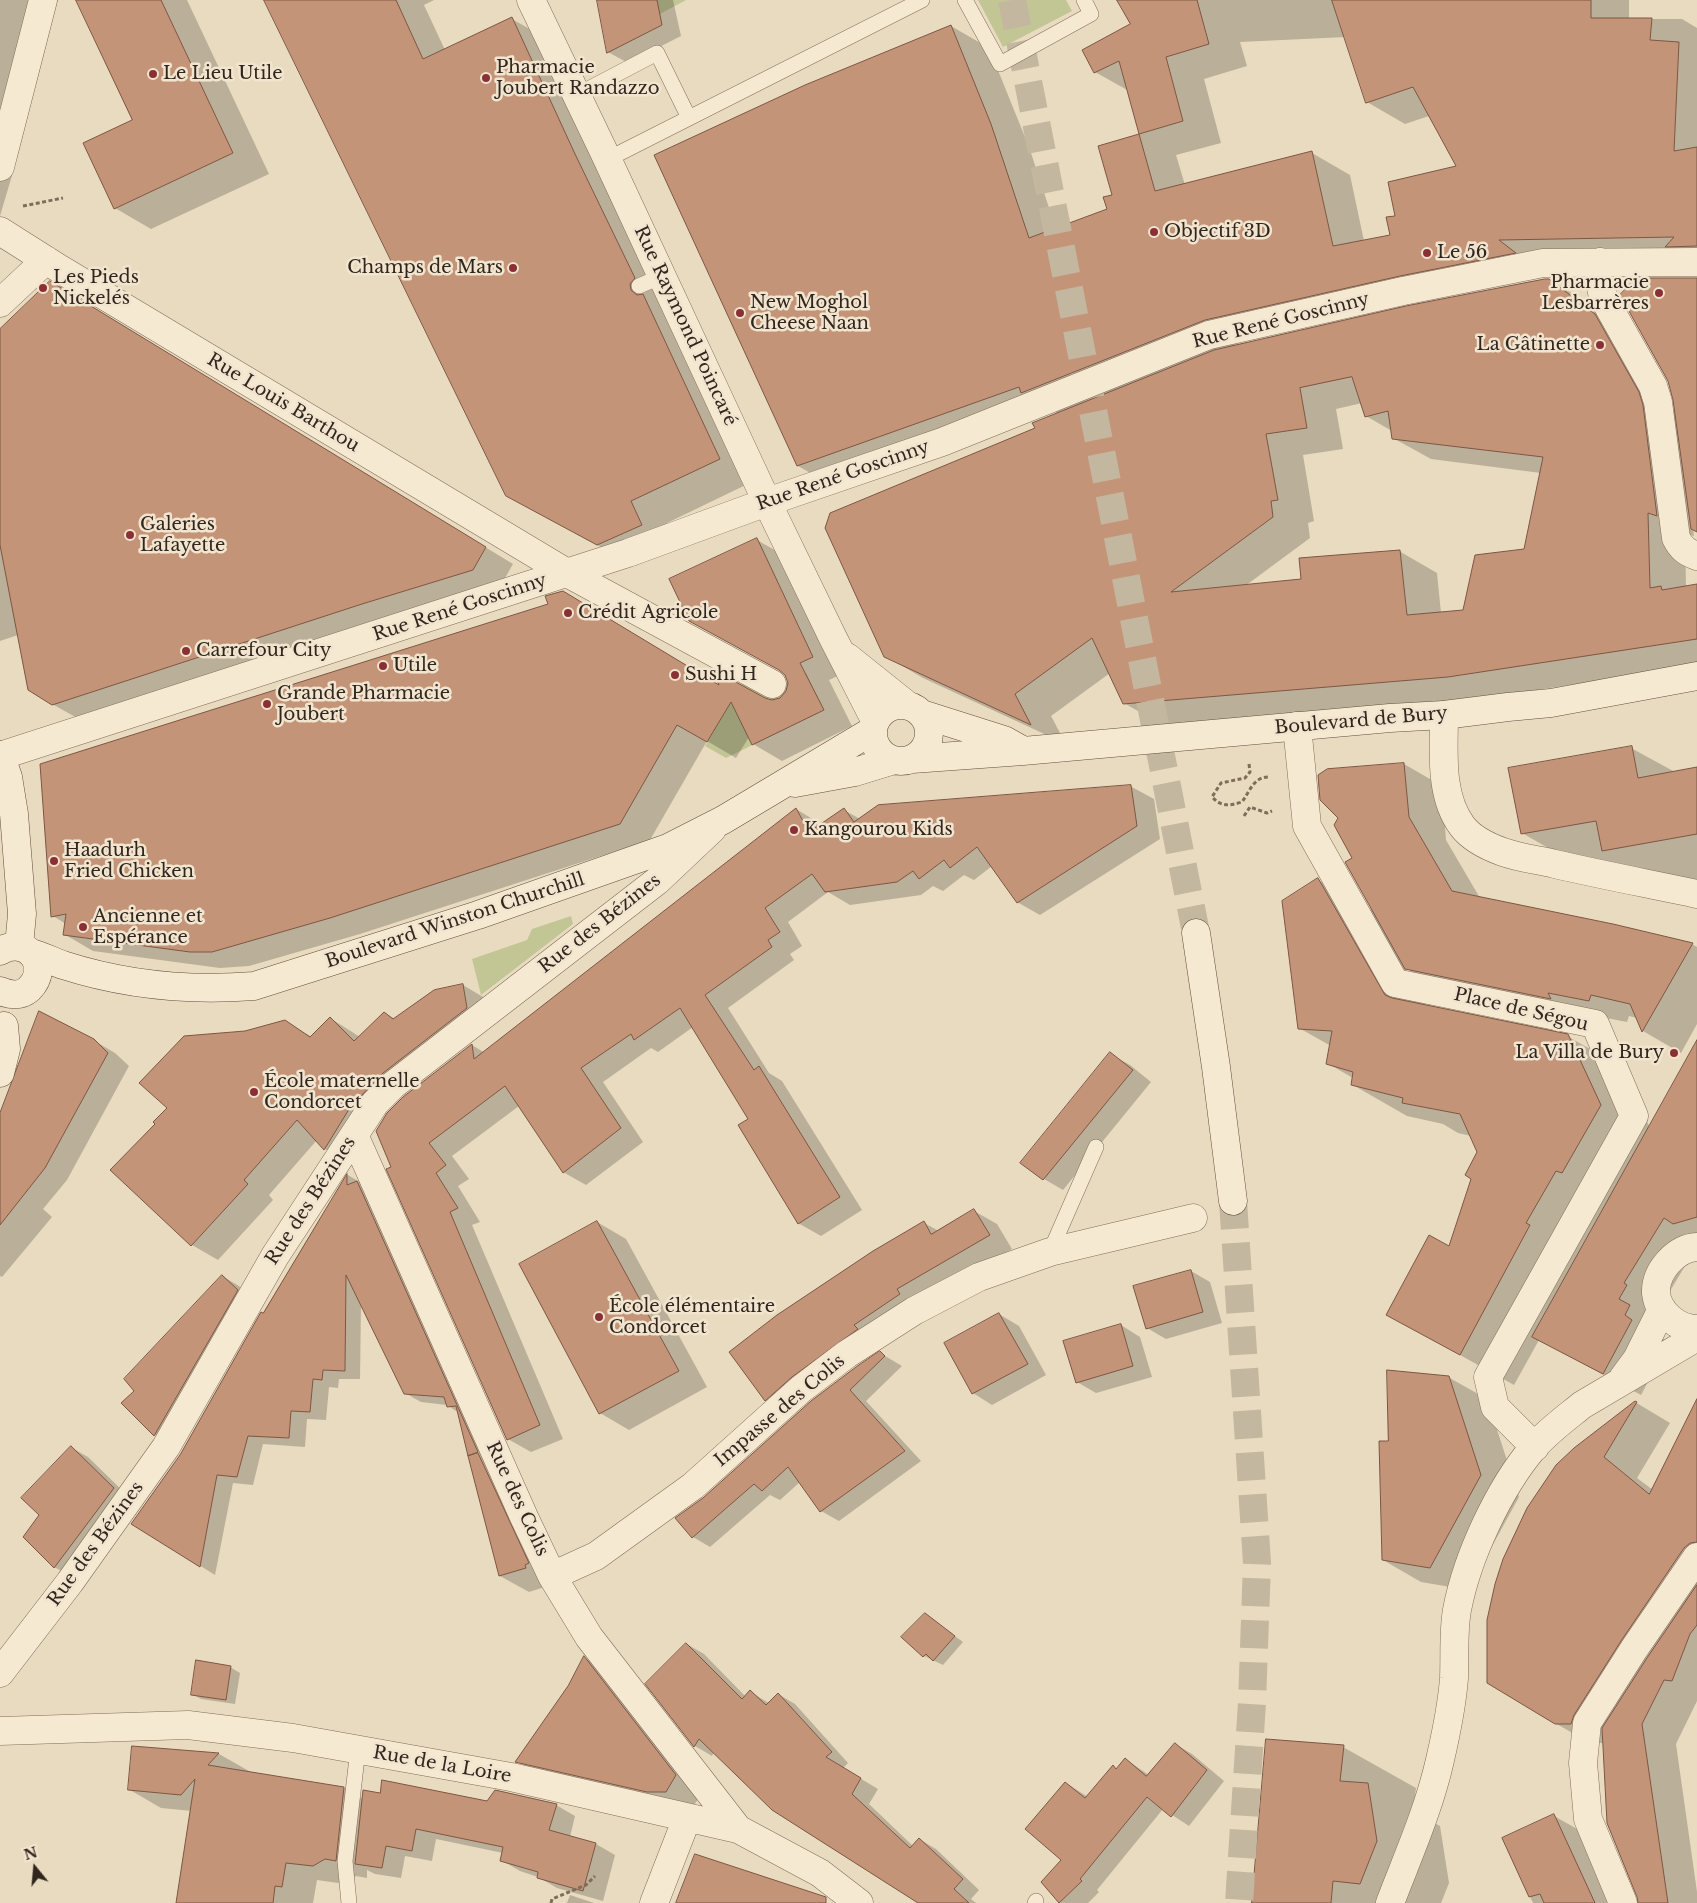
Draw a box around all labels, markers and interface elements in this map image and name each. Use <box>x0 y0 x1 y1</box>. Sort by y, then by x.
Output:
place label: Pharmacie Joubert Randazzo <box>496 57 660 100</box>
place label: Le Lieu Utile <box>163 63 282 85</box>
marker: Le Lieu Utile <box>147 68 159 80</box>
marker: Pharmacie Joubert Randazzo <box>480 72 492 84</box>
place label: Objectif 3D <box>1164 221 1271 243</box>
street label: Rue Raymond Poincaré <box>629 223 741 429</box>
marker: Objectif 3D <box>1148 226 1160 238</box>
place label: Le 56 <box>1437 242 1487 264</box>
marker: Le 56 <box>1421 247 1433 259</box>
place label: Champs de Mars <box>347 257 503 279</box>
marker: Champs de Mars <box>507 262 519 274</box>
place label: Les Pieds Nickelés <box>53 267 139 310</box>
place label: Pharmacie Lesbarrères <box>1542 272 1649 314</box>
marker: Les Pieds Nickelés <box>37 282 49 294</box>
marker: Pharmacie Lesbarrères <box>1653 287 1665 299</box>
street label: Rue René Goscinny <box>1190 289 1372 353</box>
place label: New Moghol Cheese Naan <box>750 292 869 334</box>
marker: New Moghol Cheese Naan <box>734 307 746 319</box>
place label: La Gâtinette <box>1477 334 1590 356</box>
marker: La Gâtinette <box>1594 339 1606 351</box>
street label: Rue Louis Barthou <box>203 349 363 457</box>
street label: Rue René Goscinny <box>754 436 932 516</box>
place label: Galeries Lafayette <box>140 514 225 556</box>
marker: Galeries Lafayette <box>124 529 136 541</box>
street label: Rue René Goscinny <box>370 570 550 646</box>
place label: Crédit Agricole <box>578 602 718 624</box>
marker: Crédit Agricole <box>562 607 574 619</box>
place label: Carrefour City <box>196 640 331 662</box>
marker: Carrefour City <box>180 645 192 657</box>
place label: Utile <box>393 655 437 677</box>
marker: Utile <box>377 660 389 672</box>
place label: Sushi H <box>685 664 757 686</box>
marker: Sushi H <box>669 669 681 681</box>
place label: Grande Pharmacie Joubert <box>277 683 450 726</box>
marker: Grande Pharmacie Joubert <box>261 698 273 710</box>
street label: Boulevard de Bury <box>1274 703 1448 739</box>
place label: Kangourou Kids <box>804 819 953 841</box>
marker: Kangourou Kids <box>788 824 800 836</box>
place label: Haadurh Fried Chicken <box>64 840 194 882</box>
marker: Haadurh Fried Chicken <box>48 855 60 867</box>
street label: Boulevard Winston Churchill <box>323 869 587 973</box>
street label: Rue des Bézines <box>535 870 665 978</box>
place label: Ancienne et Espérance <box>93 906 203 949</box>
marker: Ancienne et Espérance <box>77 921 89 933</box>
street label: Place de Ségou <box>1452 984 1590 1036</box>
place label: La Villa de Bury <box>1515 1042 1664 1064</box>
marker: La Villa de Bury <box>1668 1047 1680 1059</box>
place label: École maternelle Condorcet <box>264 1071 420 1114</box>
marker: École maternelle Condorcet <box>248 1086 260 1098</box>
street label: Rue des Bézines <box>261 1133 361 1269</box>
place label: École élémentaire Condorcet <box>609 1296 775 1338</box>
marker: École élémentaire Condorcet <box>593 1311 605 1323</box>
street label: Impasse des Colis <box>711 1350 849 1472</box>
street label: Rue des Colis <box>481 1438 553 1560</box>
street label: Rue des Bézines <box>44 1478 148 1610</box>
street label: Rue de la Loire <box>371 1742 513 1788</box>
north arrow <box>10 1843 60 1893</box>
text: N <box>22 1843 40 1864</box>

